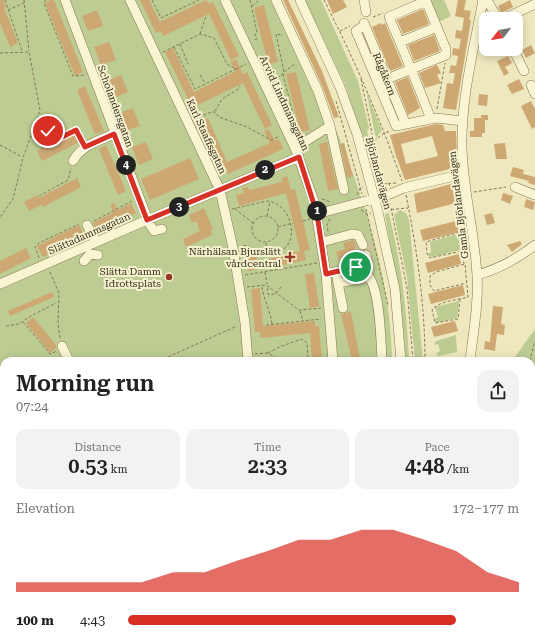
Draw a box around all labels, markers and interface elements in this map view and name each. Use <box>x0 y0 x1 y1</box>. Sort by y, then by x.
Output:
north arrow <box>479 12 523 56</box>
map controls <box>479 12 523 56</box>
street label: Rågåkern <box>371 51 398 98</box>
street label: Arvid Lindmansgatan <box>258 54 312 153</box>
street label: Scholandersgatan <box>96 64 136 149</box>
street label: Karl Staaffsgatan <box>184 97 229 176</box>
pin <box>31 114 65 148</box>
icon: check <box>37 120 59 142</box>
street label: Björlandavägen <box>364 136 394 211</box>
street label: Gamla Björlandavägen <box>446 150 471 259</box>
pin: 4 <box>116 155 136 175</box>
text: 4 <box>123 158 129 171</box>
pin: 2 <box>255 160 275 180</box>
text: 2 <box>262 163 268 176</box>
pin: 3 <box>169 197 189 217</box>
text: 3 <box>176 200 182 213</box>
pin: 1 <box>307 201 327 221</box>
text: 1 <box>314 204 320 217</box>
street label: Slättadammsgatan <box>46 210 132 257</box>
place label: Närhälsan Bjurslätt vårdcentral <box>189 246 281 269</box>
pin <box>339 250 373 284</box>
marker: Närhälsan Bjurslätt vårdcentral <box>284 251 296 263</box>
icon: arrive <box>345 256 367 278</box>
place label: Slätta Damm Idrottsplats <box>100 266 161 289</box>
marker: Slätta Damm Idrottsplats <box>164 272 174 282</box>
button: share <box>477 370 519 412</box>
text: Morning run <box>16 371 154 396</box>
text: 07:24 <box>16 399 48 414</box>
text: Distance <box>75 441 121 454</box>
text: Time <box>254 441 281 454</box>
text: Pace <box>425 441 450 454</box>
text: 0.53 <box>68 454 108 478</box>
text: 2:33 <box>248 454 287 478</box>
text: 4:48 <box>405 454 444 478</box>
text: km <box>108 463 127 476</box>
text: /km <box>444 463 469 476</box>
text: Elevation <box>16 501 75 516</box>
text: 172–177 m <box>452 501 519 516</box>
text: 100 m <box>16 613 54 628</box>
text: 4:43 <box>80 613 105 628</box>

